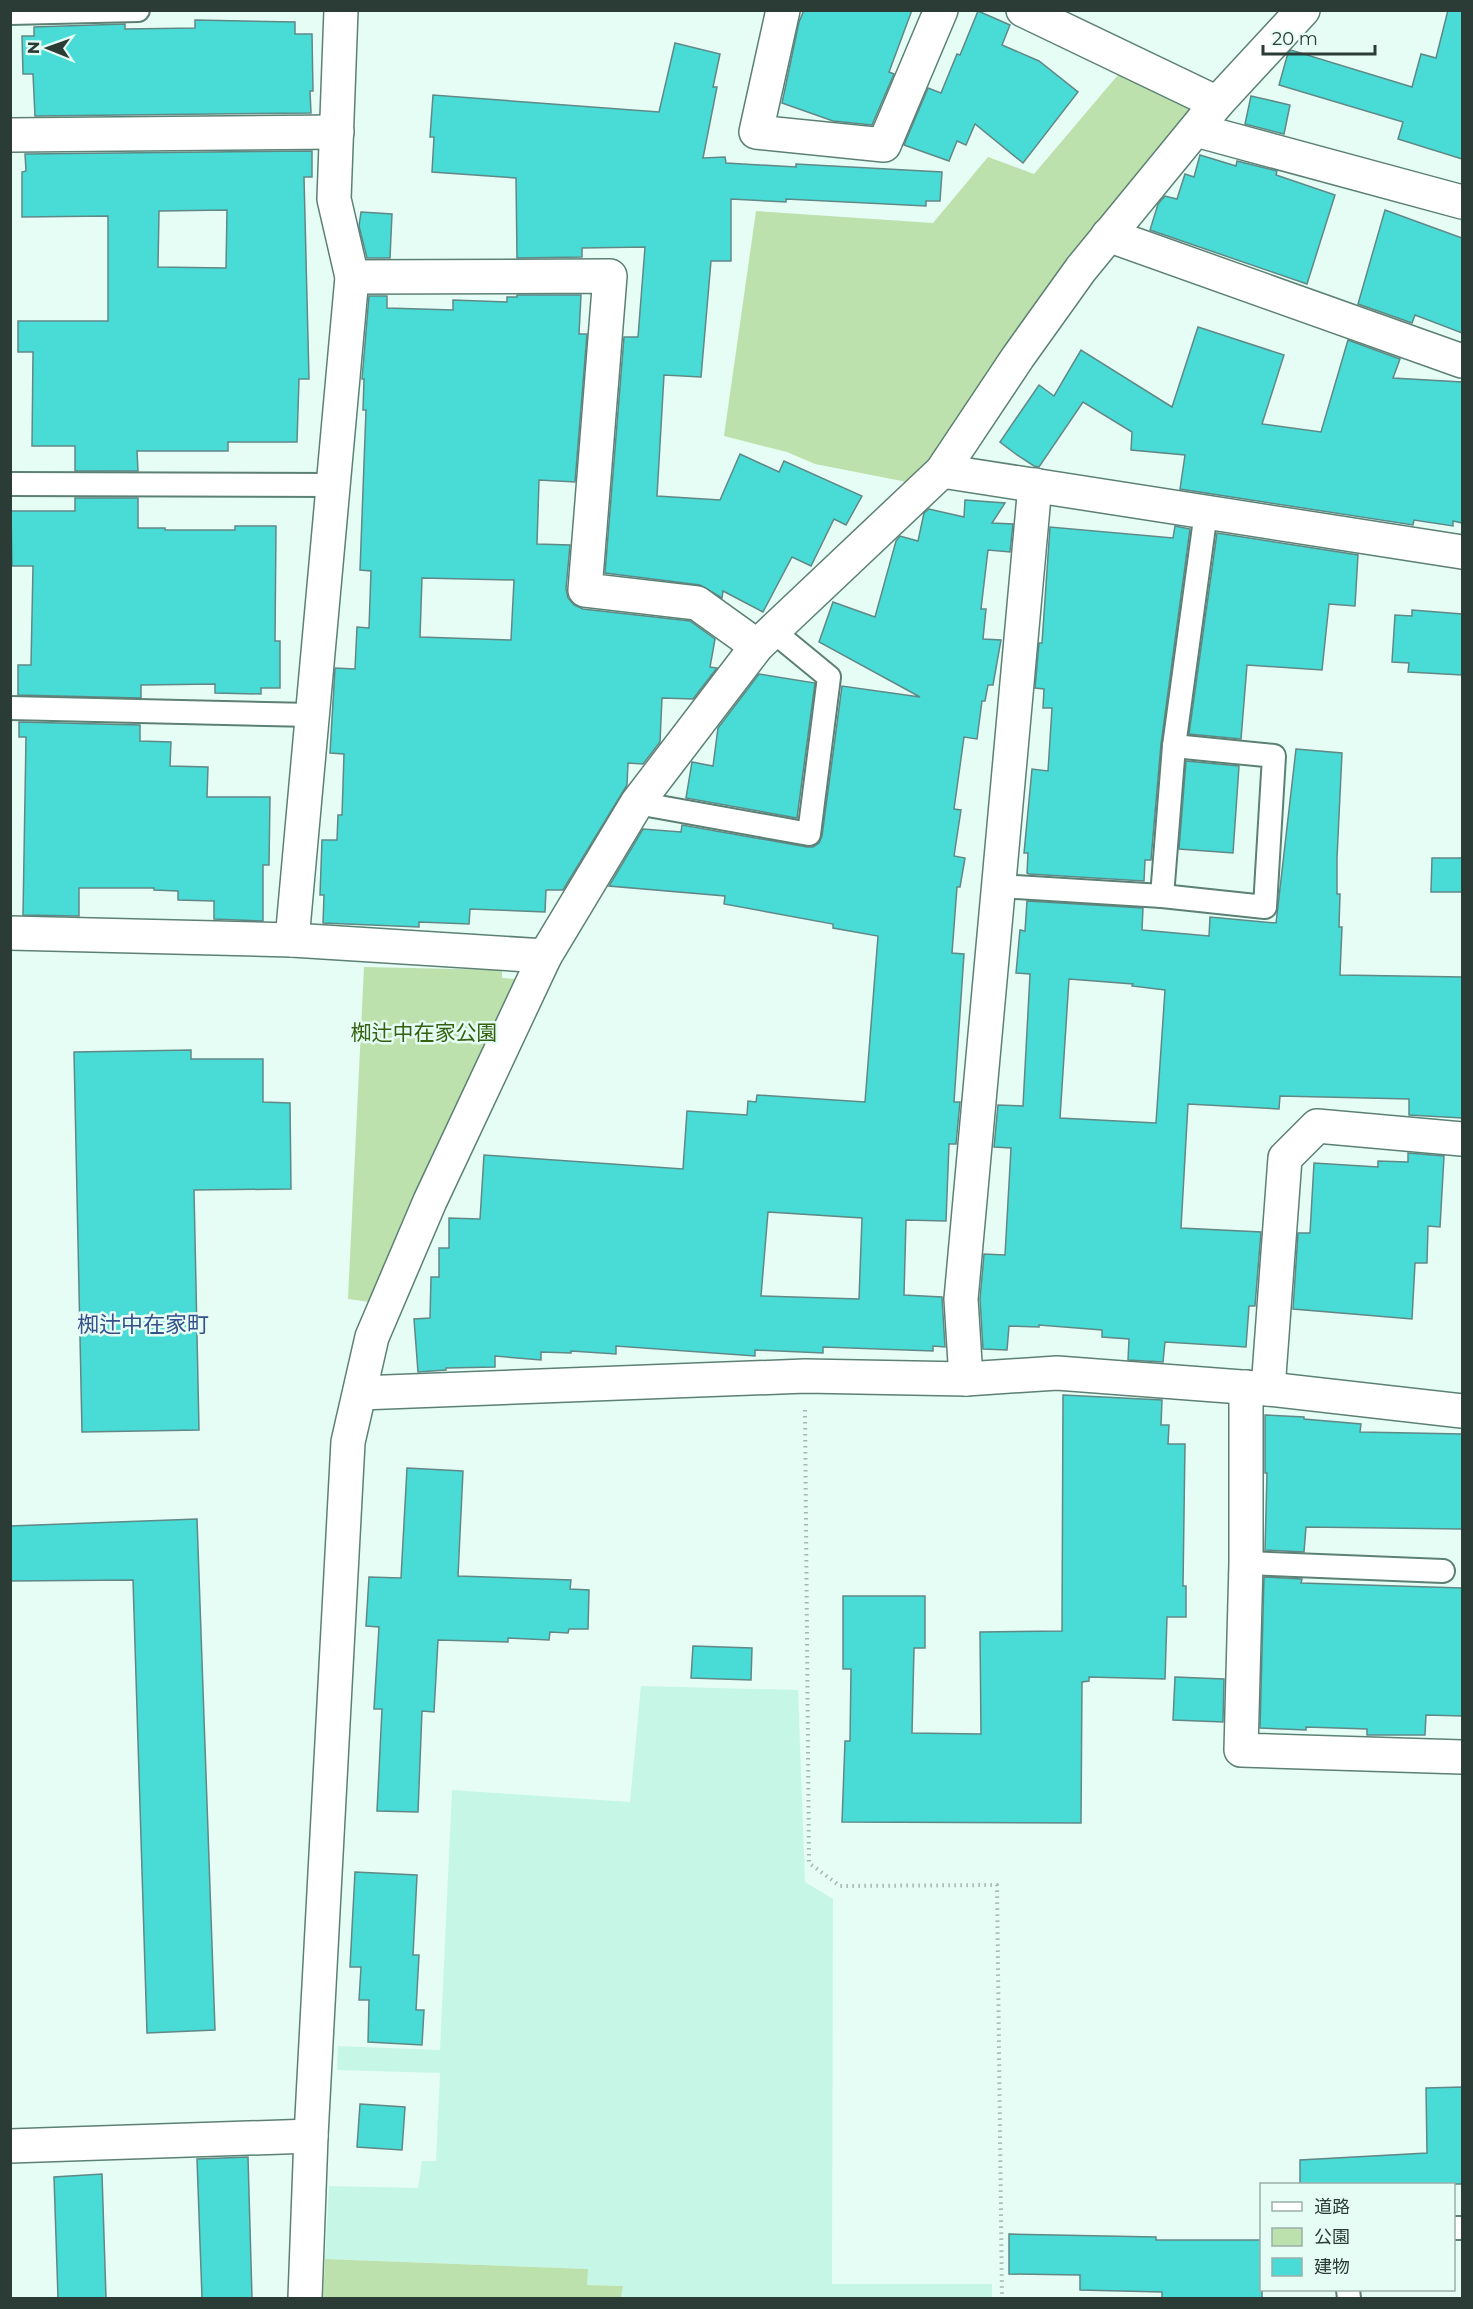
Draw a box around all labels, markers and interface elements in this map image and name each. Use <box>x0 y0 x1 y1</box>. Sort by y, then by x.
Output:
north arrow <box>18 18 78 78</box>
scale bar <box>1263 18 1376 56</box>
text: 20 m <box>1272 28 1318 50</box>
text: N <box>24 41 43 54</box>
park label: 椥辻中在家公園 <box>351 1020 498 1045</box>
district label: 椥辻中在家町 <box>77 1311 209 1338</box>
legend <box>1260 2183 1455 2291</box>
text: 道路 <box>1314 2196 1350 2218</box>
text: 公園 <box>1314 2226 1350 2248</box>
text: 建物 <box>1314 2256 1350 2278</box>

